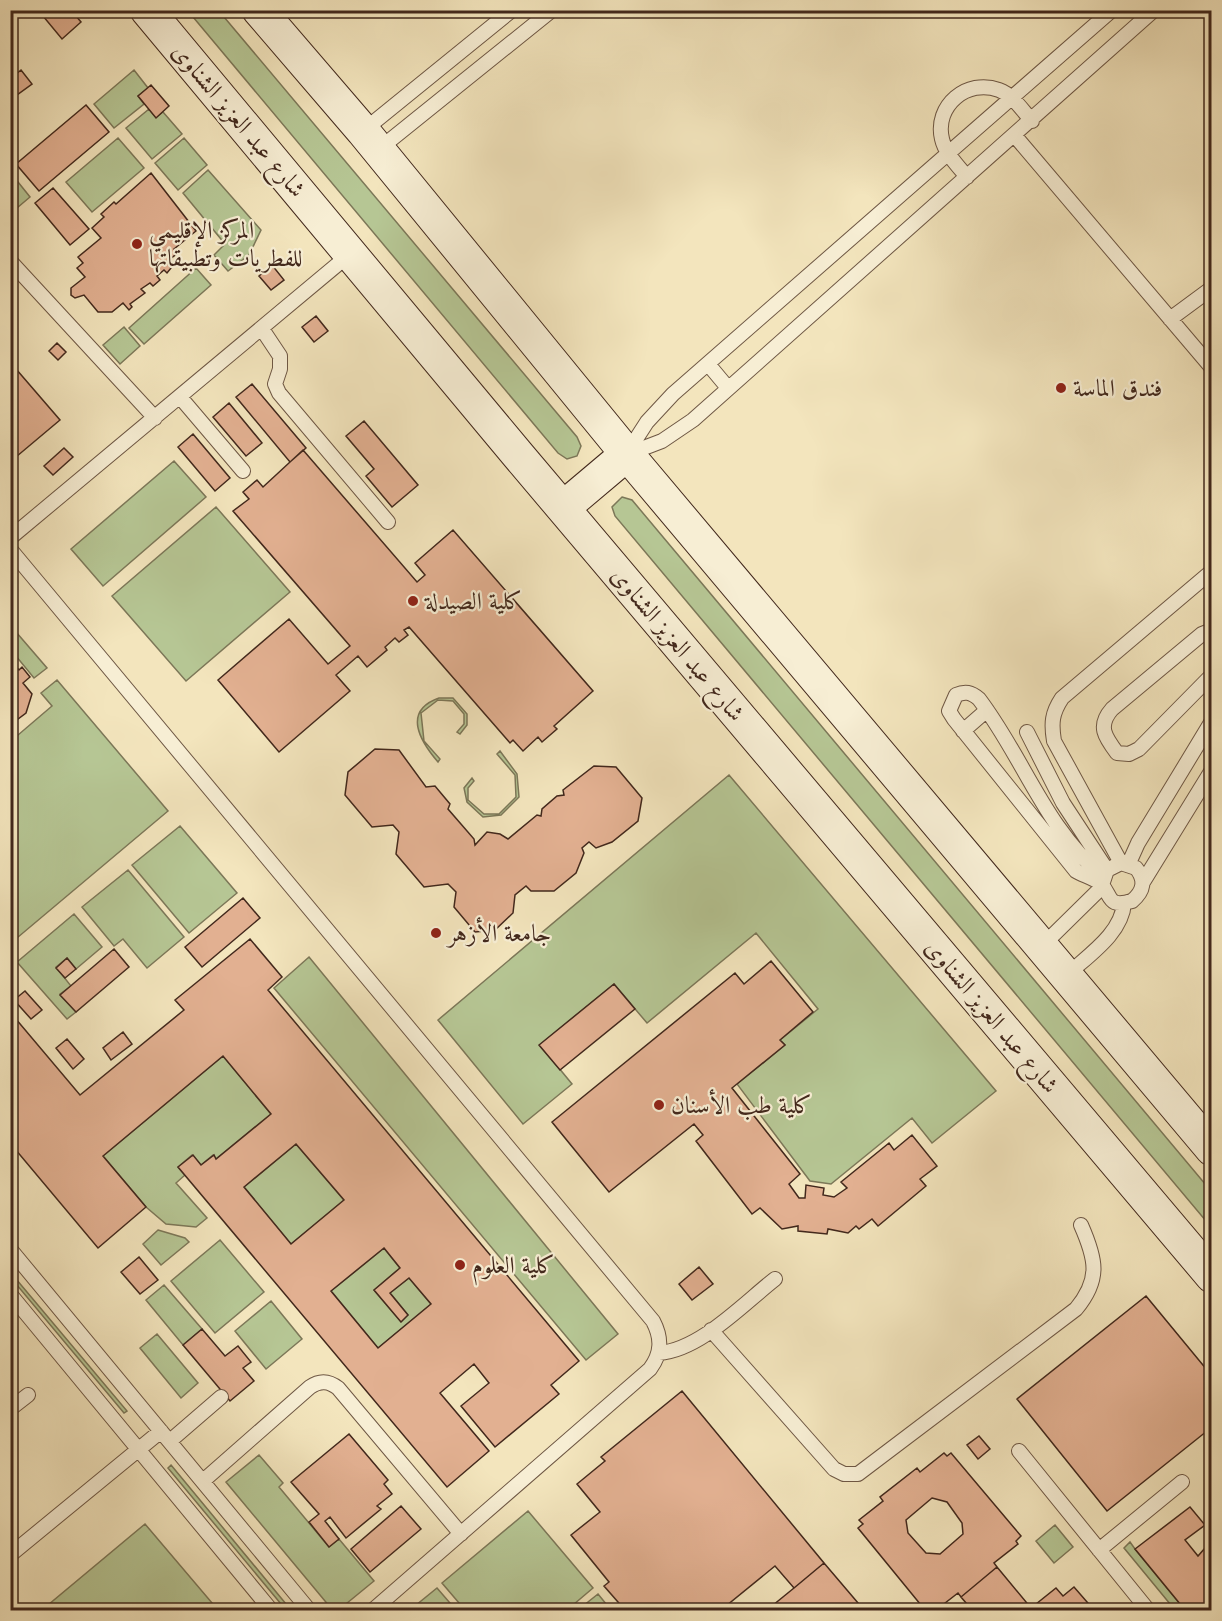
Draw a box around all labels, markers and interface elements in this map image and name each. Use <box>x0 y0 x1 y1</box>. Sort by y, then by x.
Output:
street label: شارع عبد العزيز الشناوى <box>162 40 309 207</box>
place label: المركز الإقليمي للفطريات وتطبيقاتها <box>149 217 302 273</box>
marker: المركز الإقليمي للفطريات وتطبيقاتها <box>130 237 144 251</box>
place label: فندق الماسة <box>1073 378 1162 402</box>
marker: فندق الماسة <box>1054 381 1068 395</box>
street label: شارع عبد العزيز الشناوى <box>601 564 748 731</box>
place label: كلية الصيدلة <box>424 590 522 615</box>
marker: كلية الصيدلة <box>406 594 420 608</box>
place label: جامعة الأزهر <box>445 917 551 948</box>
marker: جامعة الأزهر <box>429 926 443 940</box>
street label: شارع عبد العزيز الشناوى <box>915 936 1062 1103</box>
place label: كلية طب الأسنان <box>671 1089 812 1121</box>
marker: كلية طب الأسنان <box>652 1098 666 1112</box>
place label: كلية العلوم <box>472 1254 555 1286</box>
marker: كلية العلوم <box>453 1258 467 1272</box>

